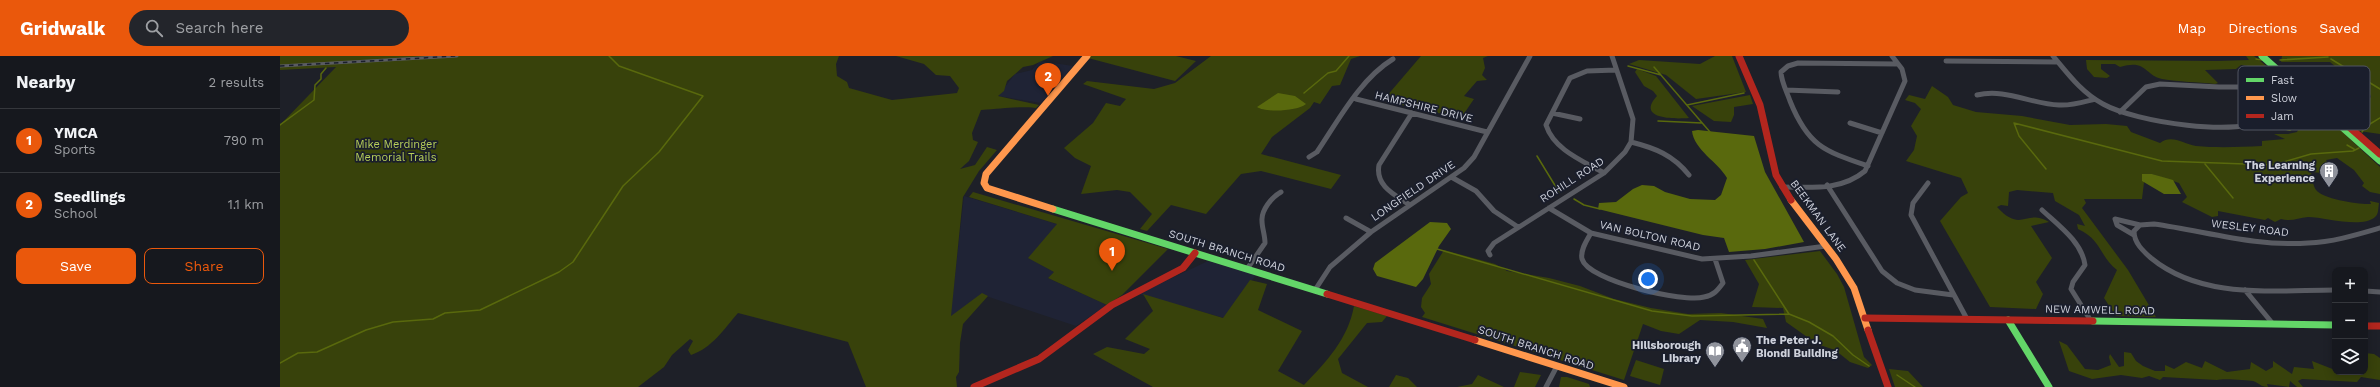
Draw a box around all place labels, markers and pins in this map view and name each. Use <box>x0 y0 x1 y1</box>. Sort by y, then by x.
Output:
pin: 2 <box>1035 63 1061 96</box>
place label: The Learning Experience <box>2245 159 2316 185</box>
building icon: The Learning Experience <box>2318 160 2340 188</box>
pin: 1 <box>1099 238 1125 271</box>
place label: The Peter J. Biondi Building <box>1756 334 1838 360</box>
public building icon: The Peter J. Biondi Building <box>1731 335 1753 363</box>
place label: Hillsborough Library <box>1632 339 1702 365</box>
library icon: Hillsborough Library <box>1704 340 1726 368</box>

